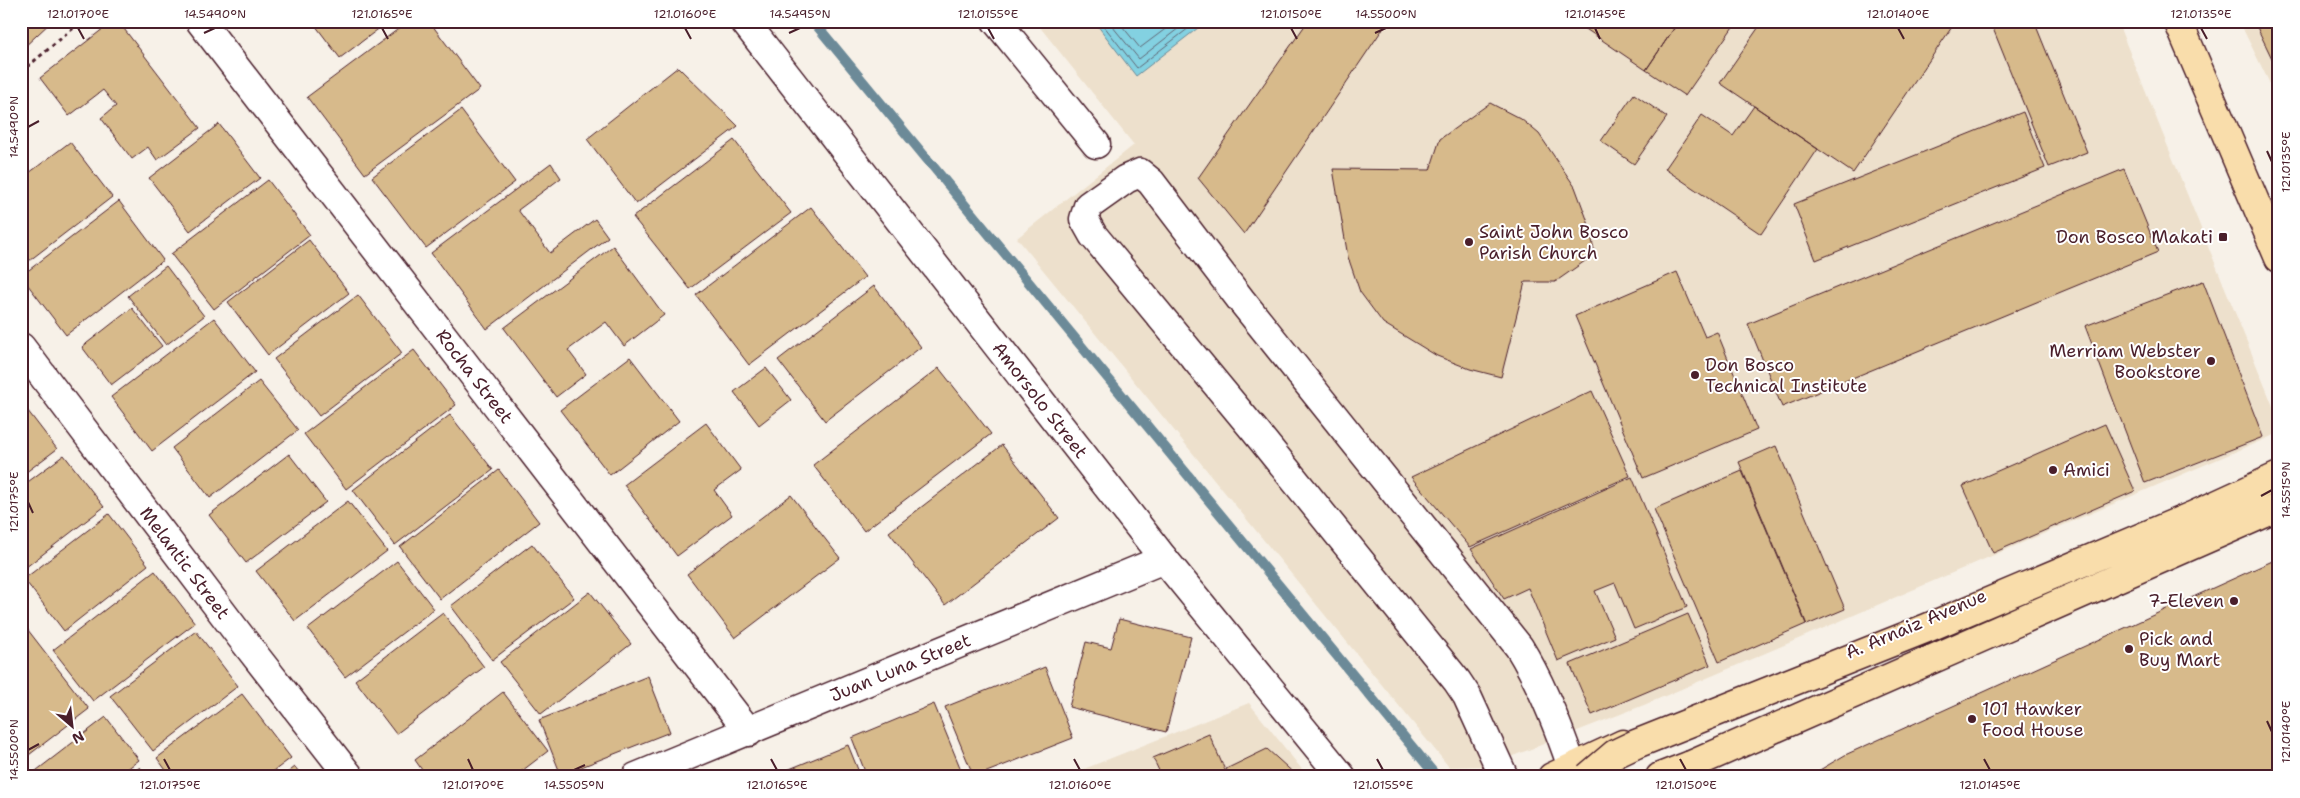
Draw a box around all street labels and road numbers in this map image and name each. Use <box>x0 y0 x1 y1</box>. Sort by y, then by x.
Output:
street label: Rocha Street <box>430 324 518 428</box>
street label: Amorsolo Street <box>987 337 1093 463</box>
street label: Melantic Street <box>134 502 235 624</box>
street label: A. Arnaiz Avenue <box>1842 583 1990 665</box>
street label: Juan Luna Street <box>826 628 974 708</box>

